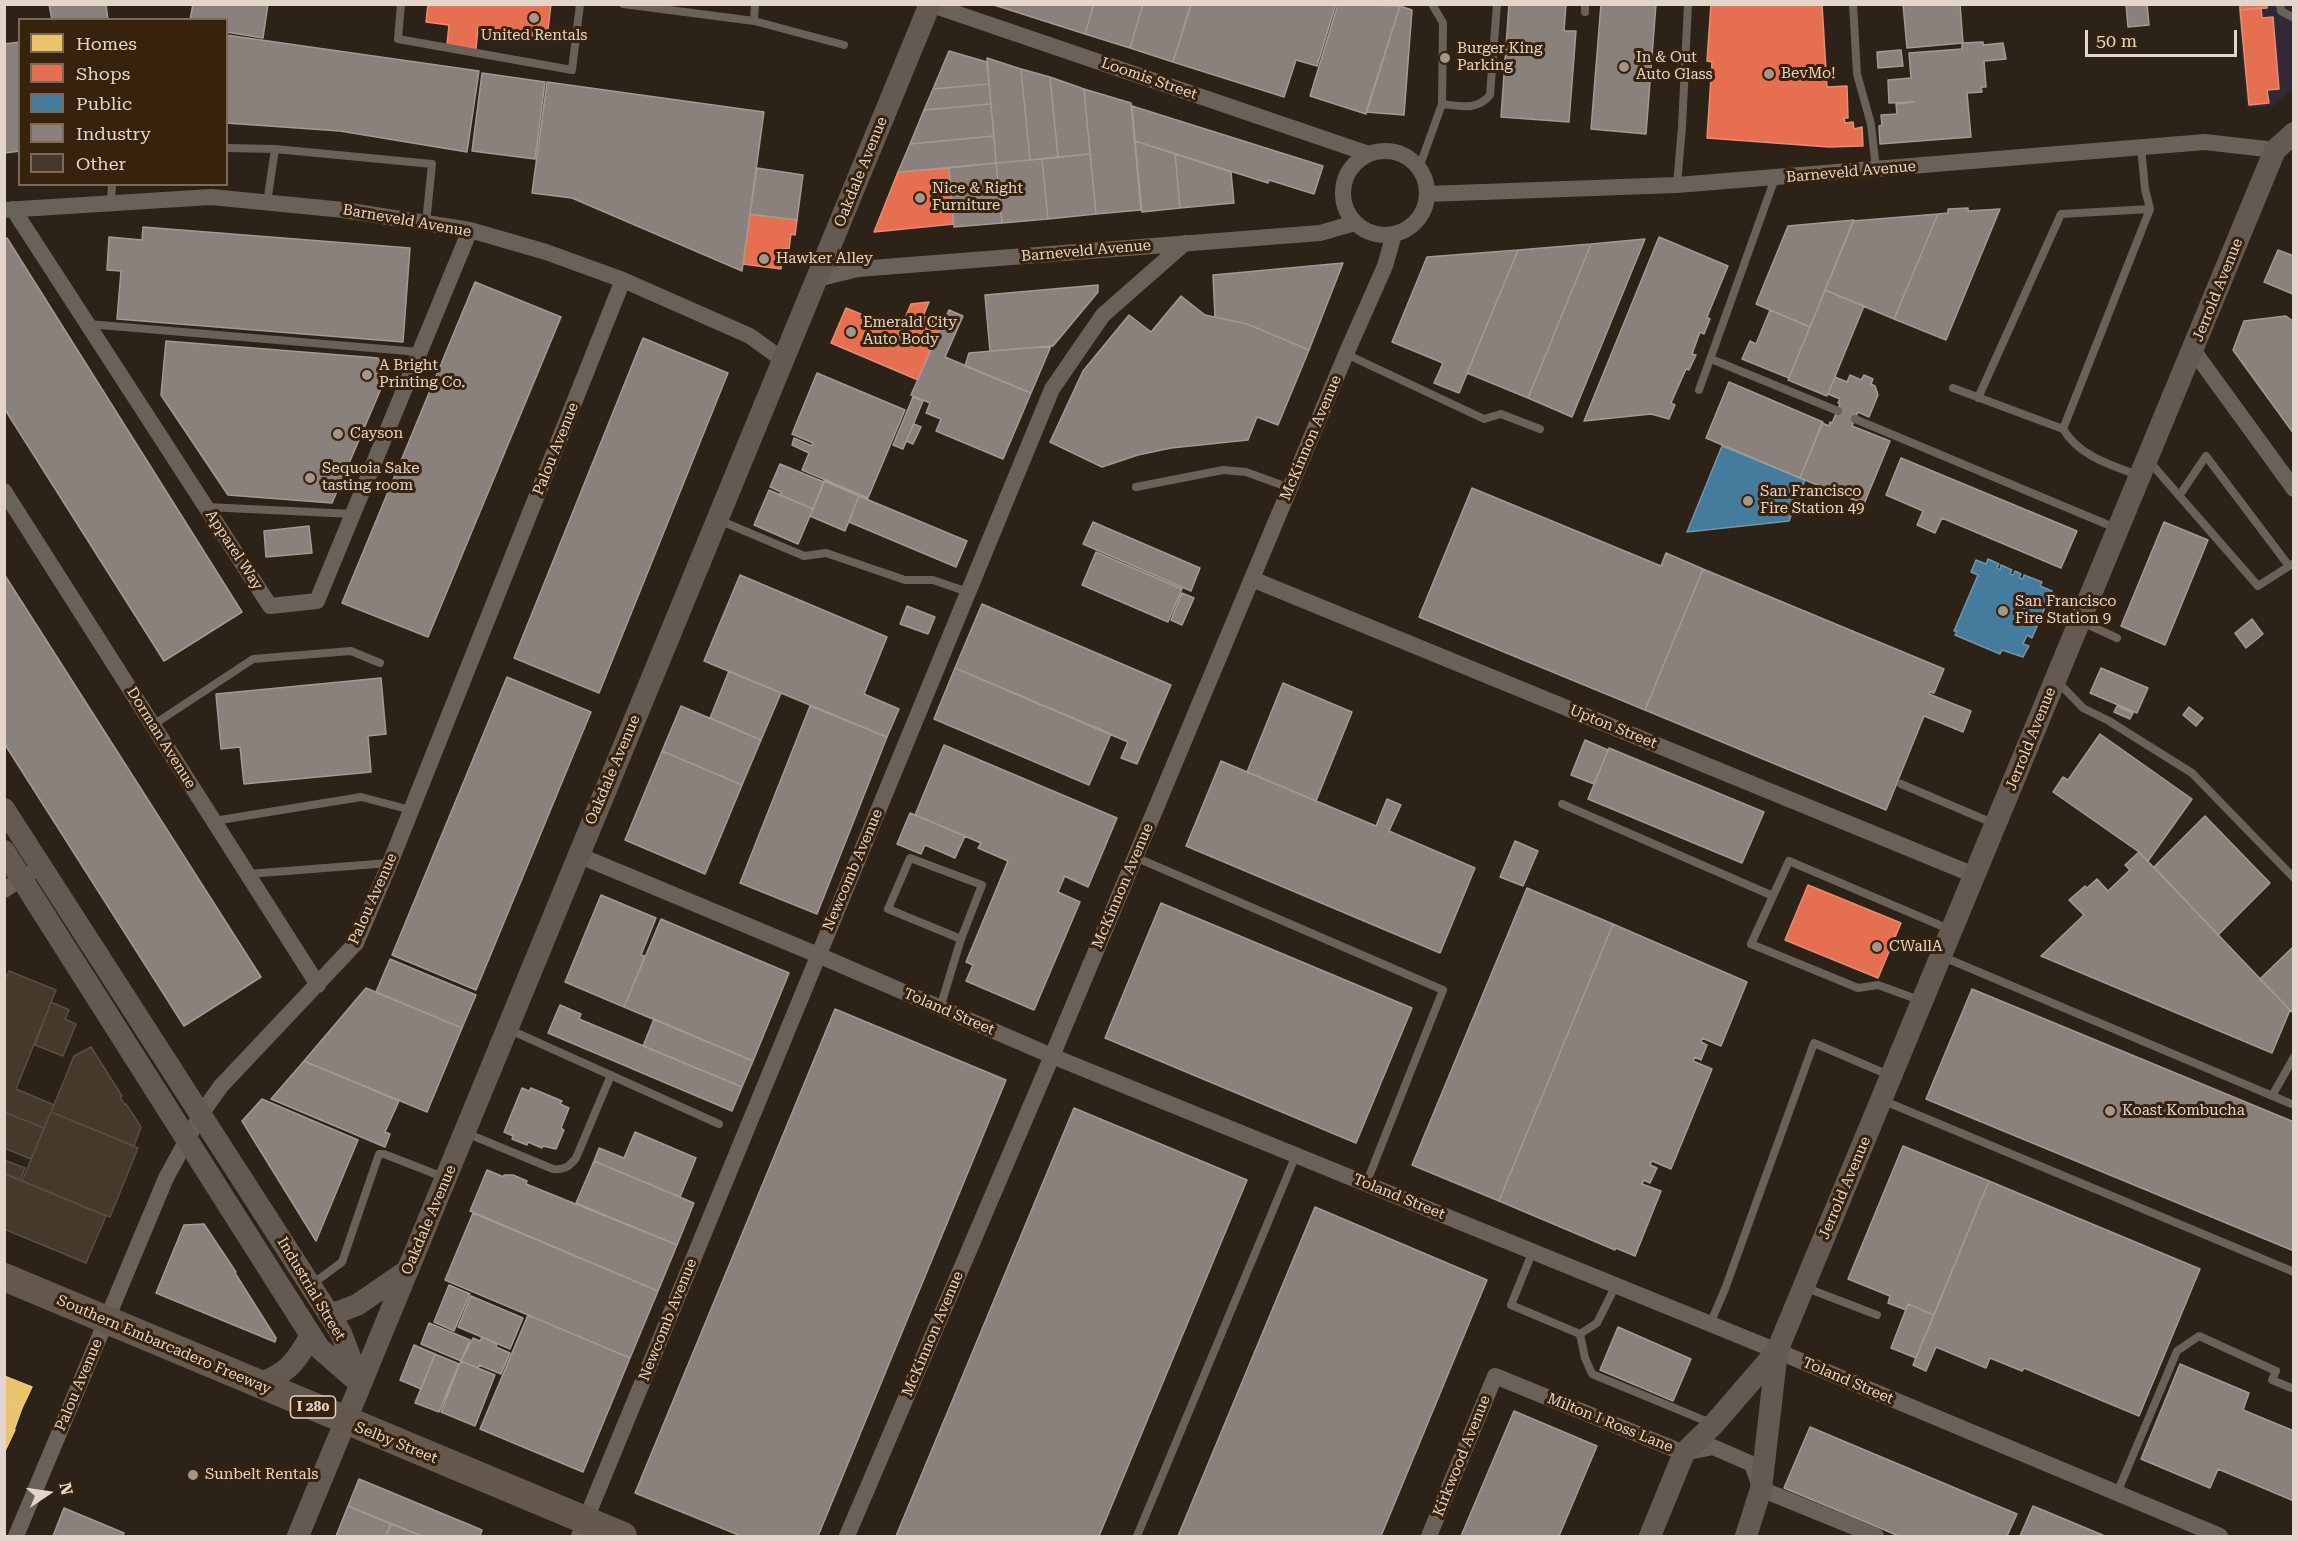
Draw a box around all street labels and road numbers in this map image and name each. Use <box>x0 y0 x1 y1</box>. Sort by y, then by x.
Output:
street label: Loomis Street <box>1099 54 1199 104</box>
street label: Oakdale Avenue <box>831 114 891 230</box>
street label: Barneveld Avenue <box>1785 157 1917 187</box>
street label: Barneveld Avenue <box>341 201 473 241</box>
street label: Barneveld Avenue <box>1020 236 1152 266</box>
street label: Jerrold Avenue <box>2189 236 2247 344</box>
street label: McKinnon Avenue <box>1277 373 1345 503</box>
street label: Palou Avenue <box>529 400 583 498</box>
street label: Apparel Way <box>201 507 267 593</box>
street label: Dorman Avenue <box>123 684 199 792</box>
street label: Jerrold Avenue <box>2002 685 2060 793</box>
street label: Upton Street <box>1567 701 1659 753</box>
street label: Oakdale Avenue <box>582 713 644 827</box>
street label: Newcomb Avenue <box>819 806 887 934</box>
street label: McKinnon Avenue <box>1089 821 1157 951</box>
street label: Palou Avenue <box>345 851 401 947</box>
street label: Toland Street <box>901 985 997 1039</box>
street label: Jerrold Avenue <box>1815 1134 1875 1242</box>
street label: Oakdale Avenue <box>398 1163 460 1277</box>
street label: Toland Street <box>1351 1170 1447 1224</box>
street label: Industrial Street <box>273 1234 349 1344</box>
street label: Newcomb Avenue <box>635 1256 701 1384</box>
street label: McKinnon Avenue <box>899 1269 967 1399</box>
street label: Southern Embarcadero Freeway <box>54 1292 274 1398</box>
street label: Palou Avenue <box>52 1336 106 1434</box>
street label: Toland Street <box>1800 1354 1896 1408</box>
street label: Milton I Ross Lane <box>1544 1390 1676 1456</box>
street label: Kirkwood Avenue <box>1430 1393 1494 1519</box>
road number: I 280 <box>290 1396 336 1418</box>
street label: Selby Street <box>352 1418 440 1468</box>

